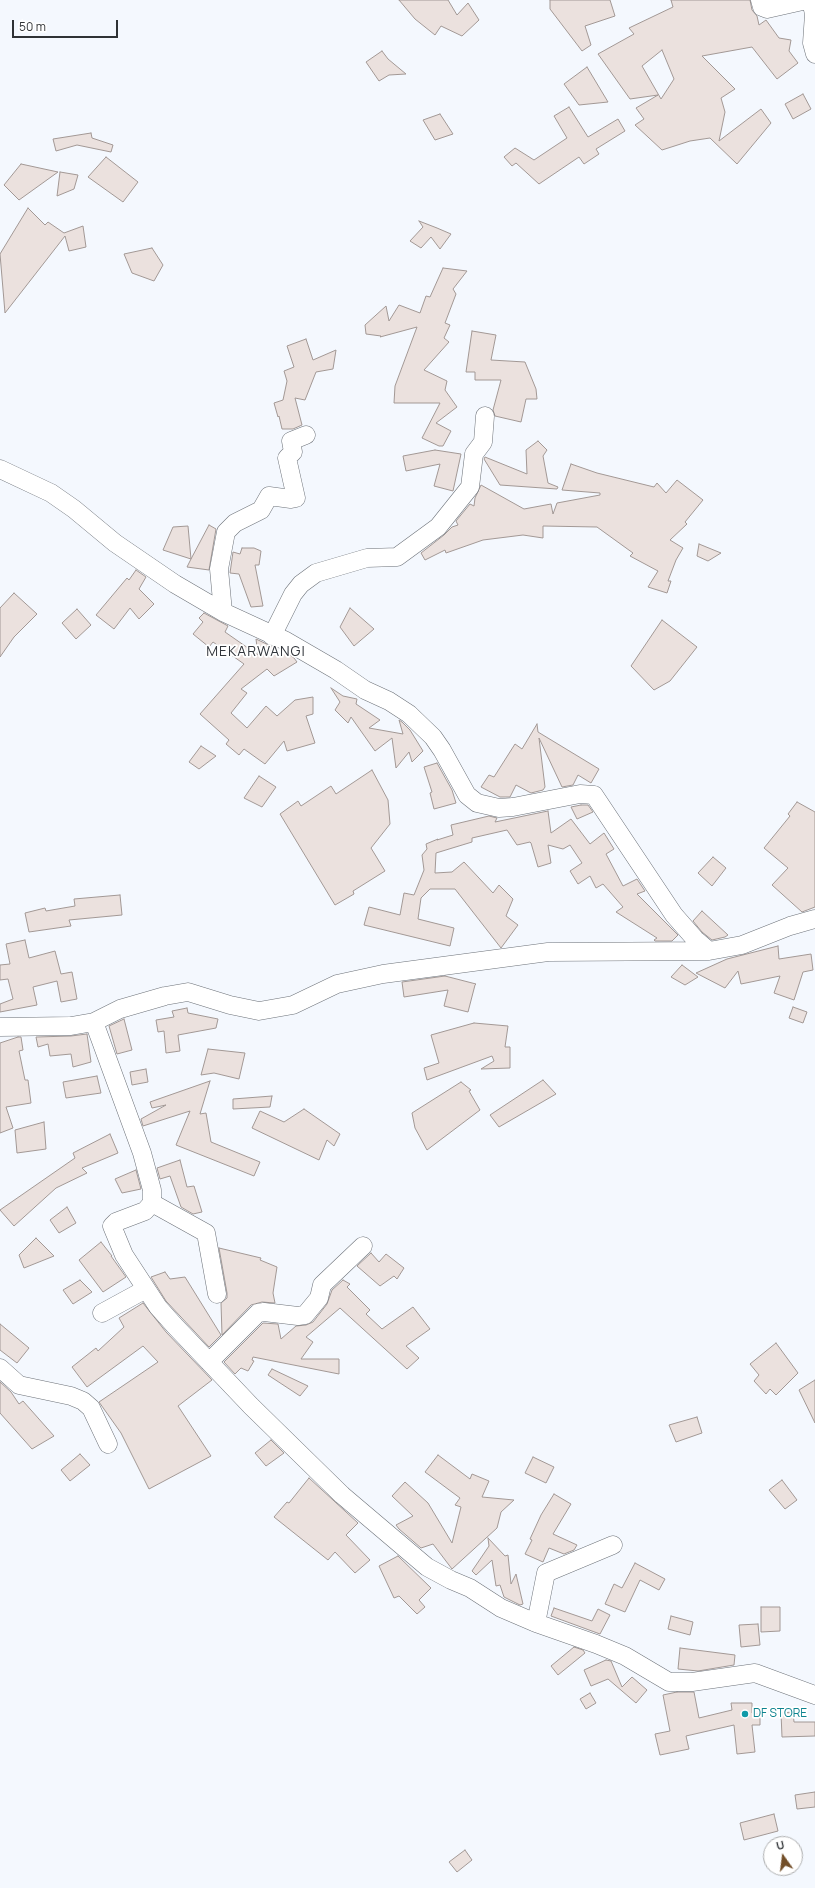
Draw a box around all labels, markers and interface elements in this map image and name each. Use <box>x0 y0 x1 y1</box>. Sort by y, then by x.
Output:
scale bar <box>14 12 120 38</box>
text: 50 m <box>19 18 46 35</box>
district label: MEKARWANGI <box>206 644 306 660</box>
place label: DF STORE <box>753 1707 807 1721</box>
marker: DF STORE <box>740 1709 750 1719</box>
north arrow <box>763 1836 803 1876</box>
text: U <box>775 1837 786 1853</box>

